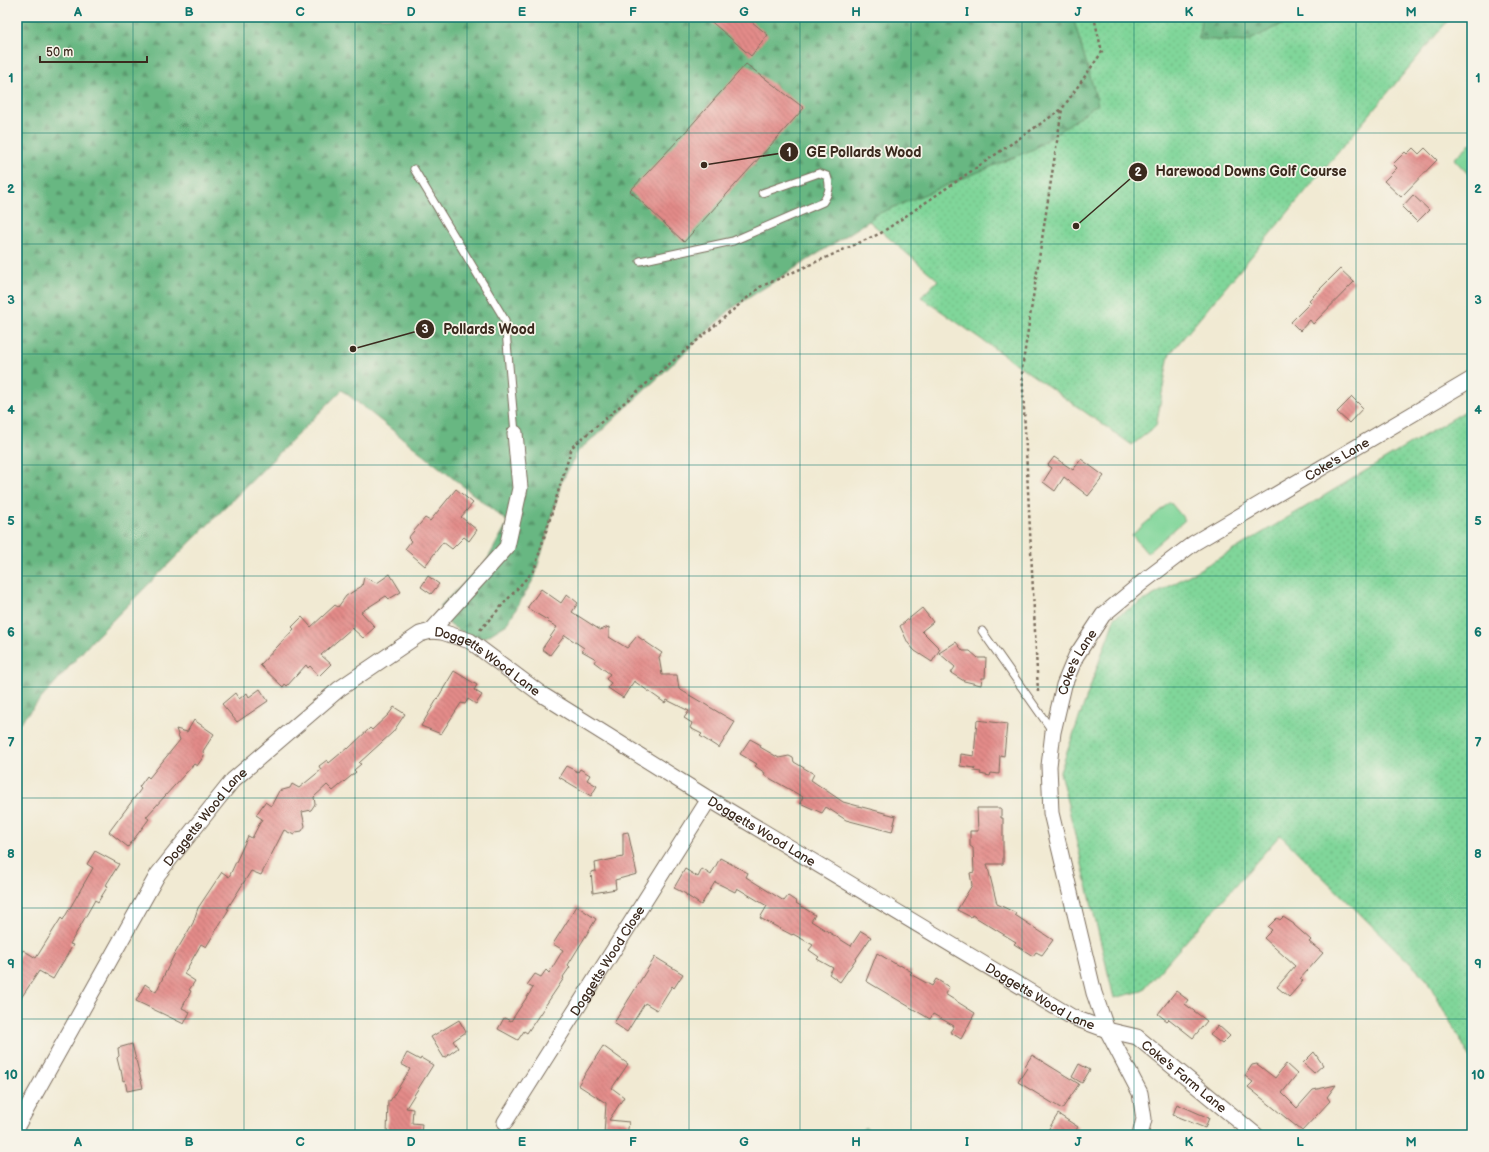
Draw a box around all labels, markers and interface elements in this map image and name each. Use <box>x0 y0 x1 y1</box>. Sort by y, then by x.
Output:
text: A <box>73 4 82 20</box>
text: B <box>184 4 194 20</box>
text: C <box>295 4 305 20</box>
text: D <box>406 4 416 20</box>
text: E <box>518 4 527 20</box>
text: F <box>629 4 637 20</box>
text: G <box>739 4 749 20</box>
text: H <box>851 4 861 20</box>
text: I <box>965 4 969 20</box>
text: J <box>1074 4 1082 20</box>
text: K <box>1185 4 1194 20</box>
text: L <box>1296 4 1304 20</box>
text: M <box>1405 4 1417 20</box>
scale bar <box>40 38 147 64</box>
text: 50 m <box>46 45 73 60</box>
text: 1 <box>8 70 14 86</box>
text: 1 <box>1475 70 1481 86</box>
callout: GE Pollards Wood <box>779 139 929 165</box>
text: GE Pollards Wood <box>807 144 921 161</box>
text: 1 <box>786 145 792 160</box>
callout: Harewood Downs Golf Course <box>1128 159 1355 185</box>
text: Harewood Downs Golf Course <box>1155 163 1347 180</box>
text: 2 <box>1134 165 1142 180</box>
text: 2 <box>7 181 15 197</box>
text: 2 <box>1474 181 1482 197</box>
text: 3 <box>7 292 15 308</box>
text: 3 <box>1474 292 1482 308</box>
callout: Pollards Wood <box>415 316 543 342</box>
text: Pollards Wood <box>443 321 535 338</box>
text: 3 <box>421 322 429 337</box>
text: 4 <box>7 402 15 418</box>
text: 4 <box>1474 402 1482 418</box>
street label: Coke's Lane <box>1302 434 1373 485</box>
text: 5 <box>7 513 15 529</box>
text: 5 <box>1474 513 1482 529</box>
text: 6 <box>7 624 15 640</box>
street label: Doggetts Wood Lane <box>434 624 543 700</box>
text: 6 <box>1474 624 1482 640</box>
street label: Coke's Lane <box>1055 626 1101 697</box>
text: 7 <box>7 735 15 751</box>
text: 7 <box>1474 735 1482 751</box>
street label: Doggetts Wood Lane <box>160 764 251 870</box>
street label: Doggetts Wood Lane <box>705 793 819 870</box>
text: 8 <box>7 846 15 862</box>
text: 8 <box>1474 846 1482 862</box>
street label: Doggetts Wood Close <box>567 903 649 1019</box>
text: 9 <box>7 956 15 972</box>
text: 9 <box>1474 956 1482 972</box>
street label: Doggetts Wood Lane <box>982 960 1097 1034</box>
street label: Coke's Farm Lane <box>1138 1037 1230 1117</box>
text: 10 <box>4 1067 18 1083</box>
text: 10 <box>1471 1067 1485 1083</box>
text: A <box>73 1134 82 1150</box>
text: B <box>184 1134 194 1150</box>
text: C <box>295 1134 305 1150</box>
text: D <box>406 1134 416 1150</box>
text: E <box>518 1134 527 1150</box>
text: F <box>629 1134 637 1150</box>
text: G <box>739 1134 749 1150</box>
text: H <box>851 1134 861 1150</box>
text: I <box>965 1134 969 1150</box>
text: J <box>1074 1134 1082 1150</box>
text: K <box>1185 1134 1194 1150</box>
text: L <box>1296 1134 1304 1150</box>
text: M <box>1405 1134 1417 1150</box>

